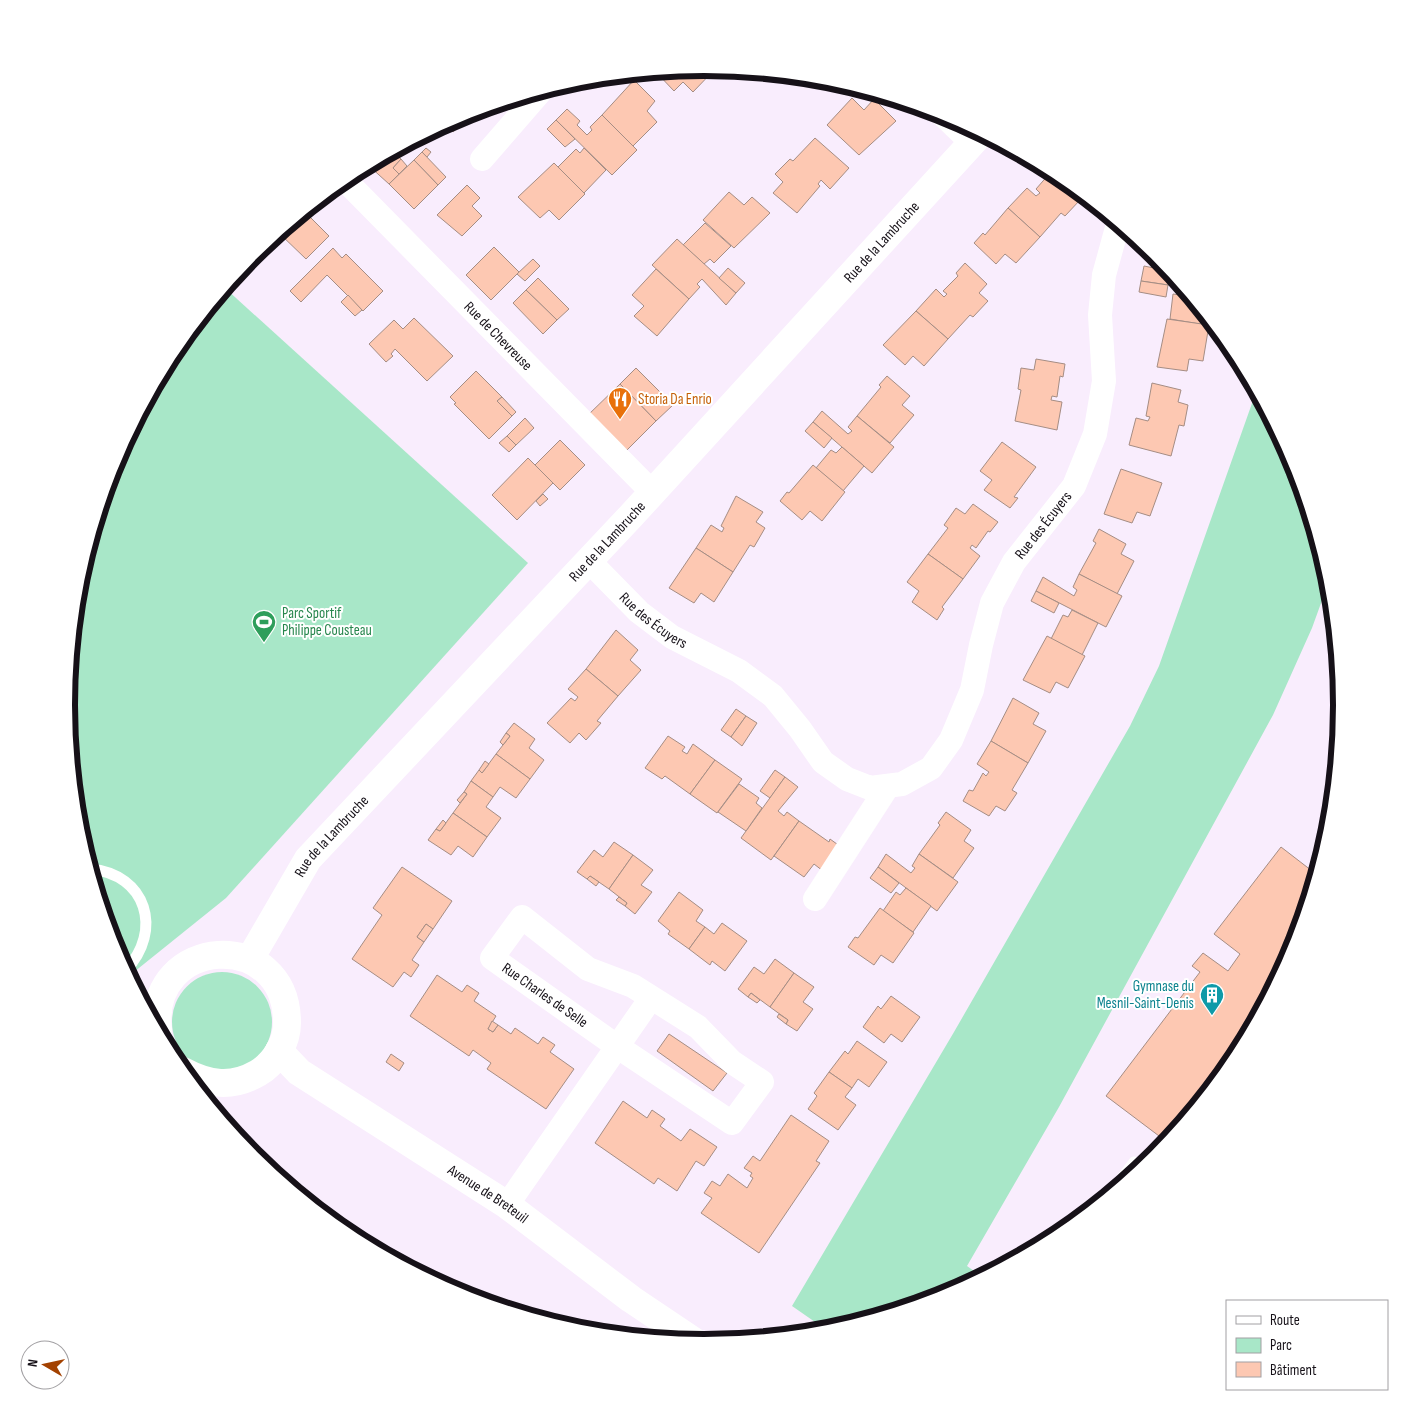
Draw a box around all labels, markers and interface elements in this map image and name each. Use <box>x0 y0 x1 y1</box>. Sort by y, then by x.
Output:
street label: Rue de la Lambruche <box>840 198 924 287</box>
street label: Rue de Chevreuse <box>460 298 536 375</box>
restaurant icon: Storia Da Enrio <box>607 386 633 420</box>
place label: Storia Da Enrio <box>638 390 712 409</box>
street label: Rue des Écuyers <box>1011 488 1076 563</box>
street label: Rue de la Lambruche <box>565 497 650 586</box>
street label: Rue des Écuyers <box>615 589 690 653</box>
place label: Parc Sportif Philippe Cousteau <box>282 604 372 640</box>
sports icon: Parc Sportif Philippe Cousteau <box>251 609 277 643</box>
street label: Rue de la Lambruche <box>290 792 373 881</box>
street label: Rue Charles de Selle <box>498 959 591 1032</box>
place label: Gymnase du Mesnil-Saint-Denis <box>1097 977 1194 1013</box>
building icon: Gymnase du Mesnil-Saint-Denis <box>1199 982 1225 1016</box>
street label: Avenue de Breteuil <box>443 1160 532 1228</box>
legend <box>1226 1300 1388 1390</box>
text: Route <box>1270 1311 1300 1330</box>
text: Parc <box>1270 1336 1292 1355</box>
north arrow <box>20 1340 70 1390</box>
text: N <box>24 1358 42 1368</box>
text: Bâtiment <box>1270 1361 1317 1380</box>

